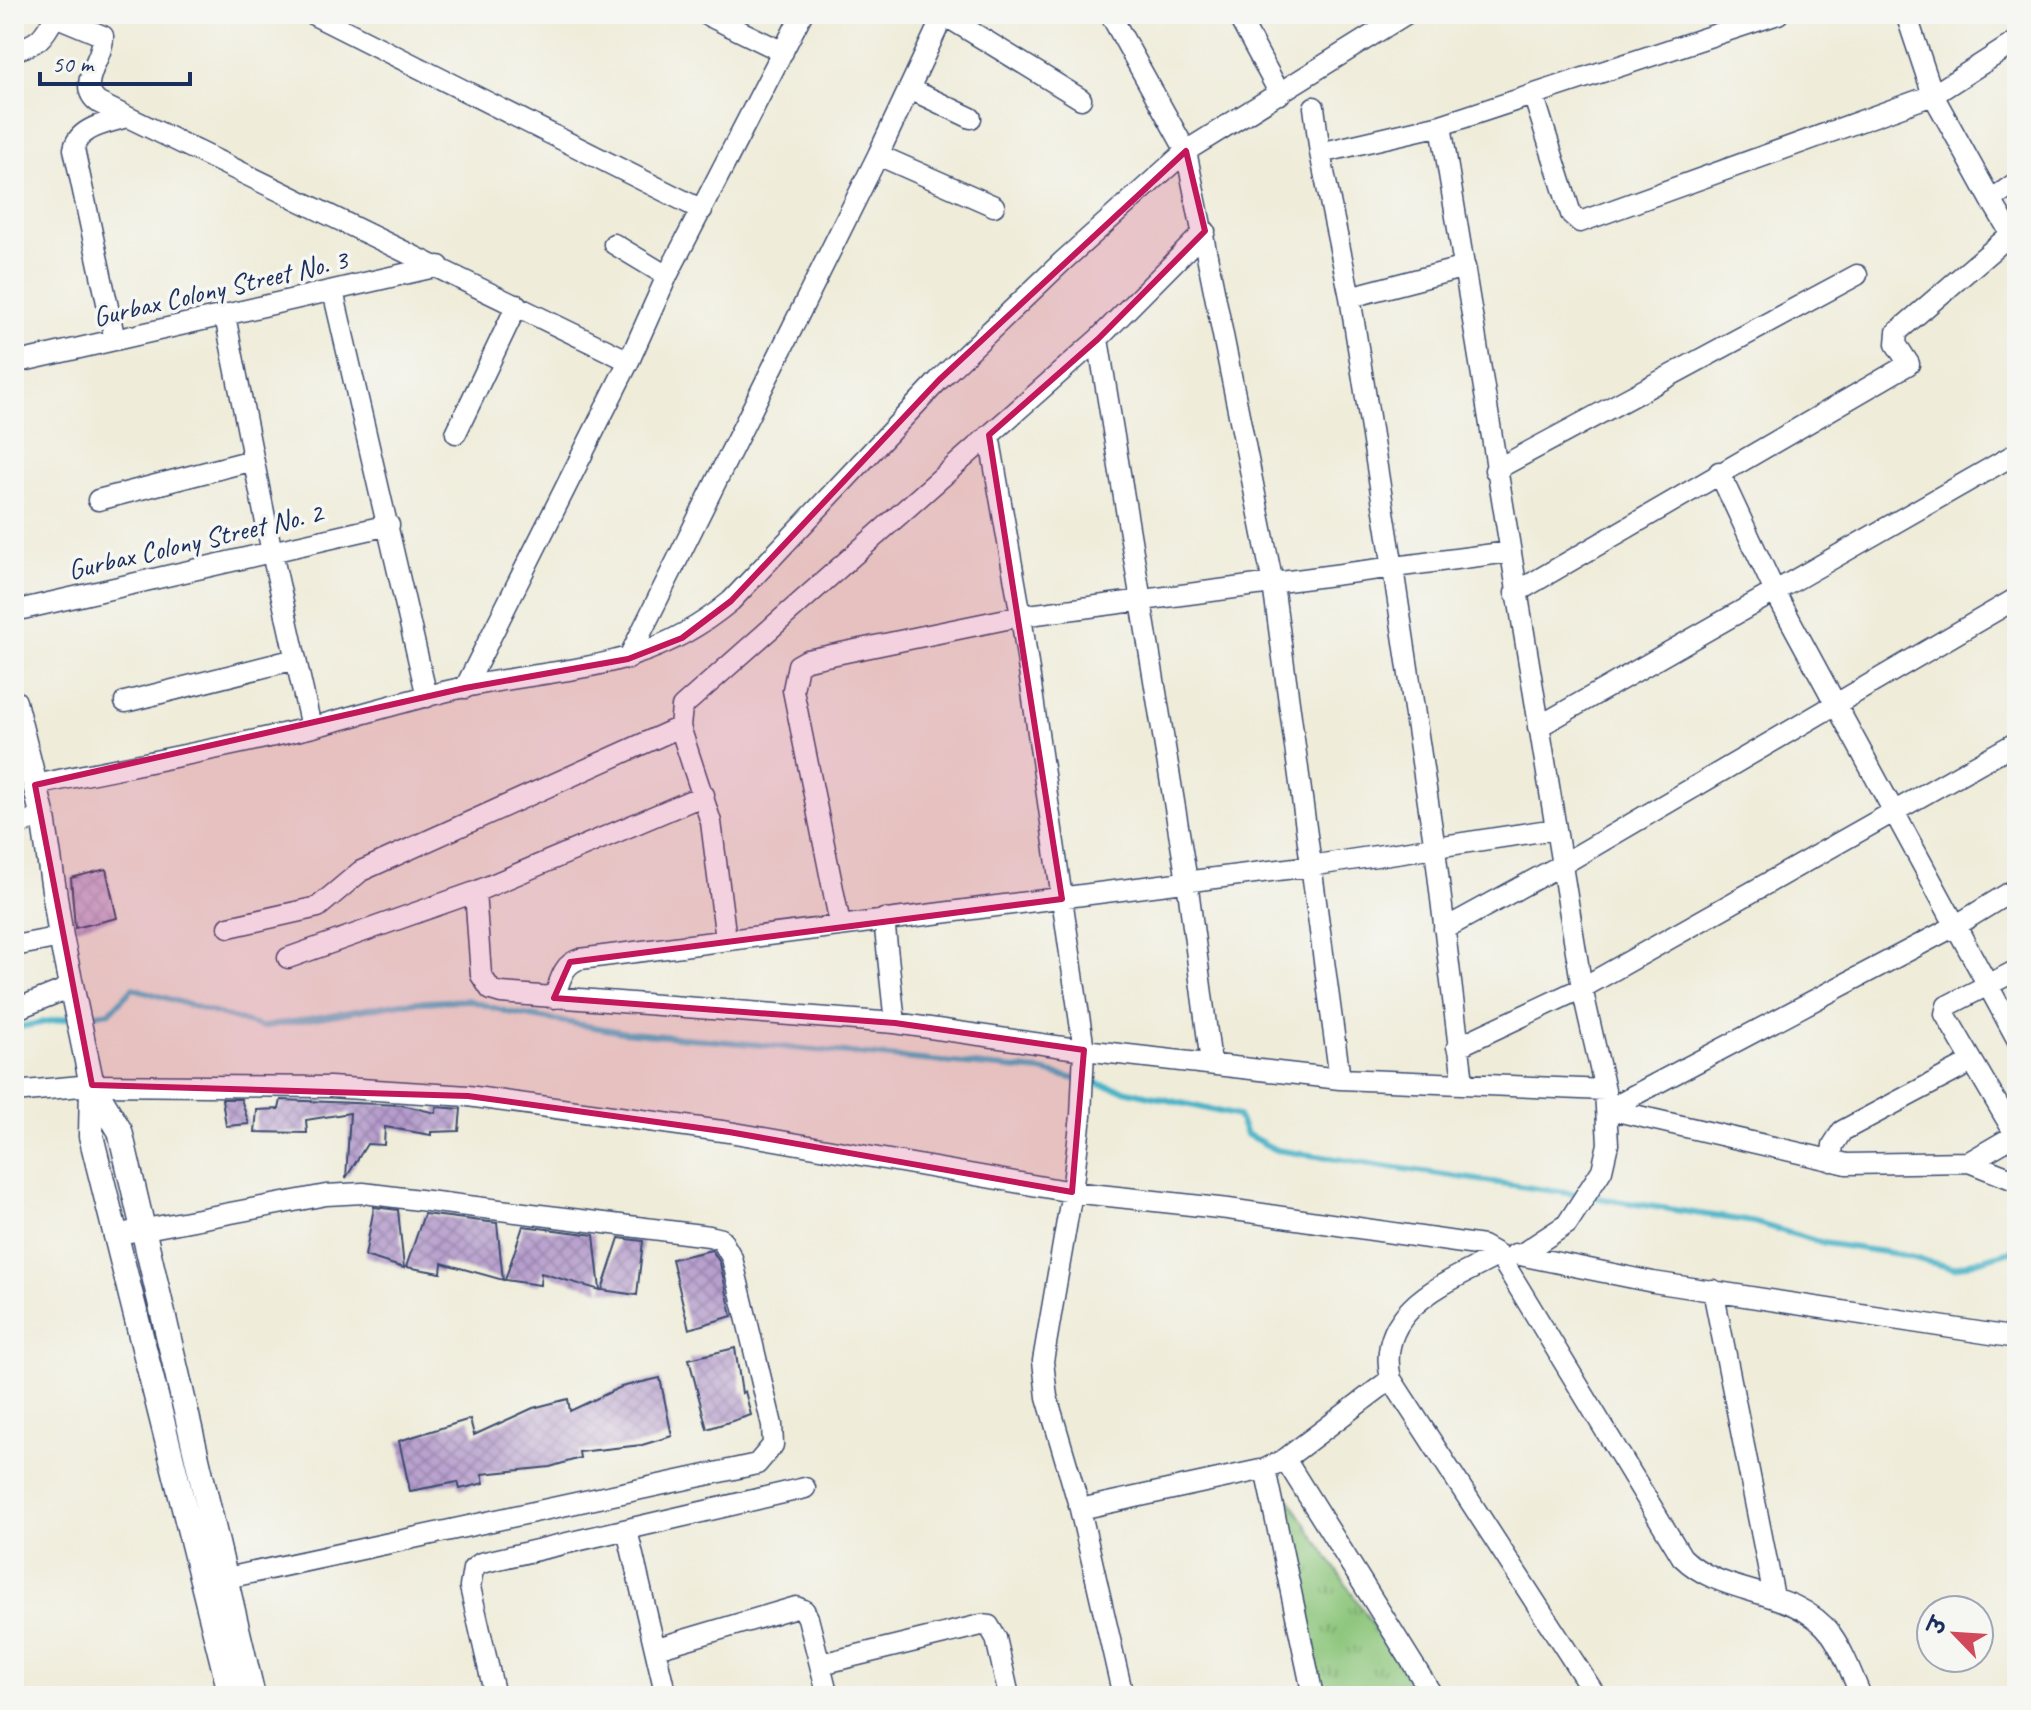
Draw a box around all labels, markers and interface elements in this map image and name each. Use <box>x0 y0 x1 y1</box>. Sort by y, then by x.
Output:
scale bar <box>40 36 190 86</box>
text: 50 m <box>52 49 95 79</box>
street label: Gurbax Colony Street No. 3 <box>89 241 353 334</box>
street label: Gurbax Colony Street No. 2 <box>64 494 328 587</box>
north arrow <box>1915 1594 1995 1674</box>
text: उ <box>1921 1611 1955 1640</box>

